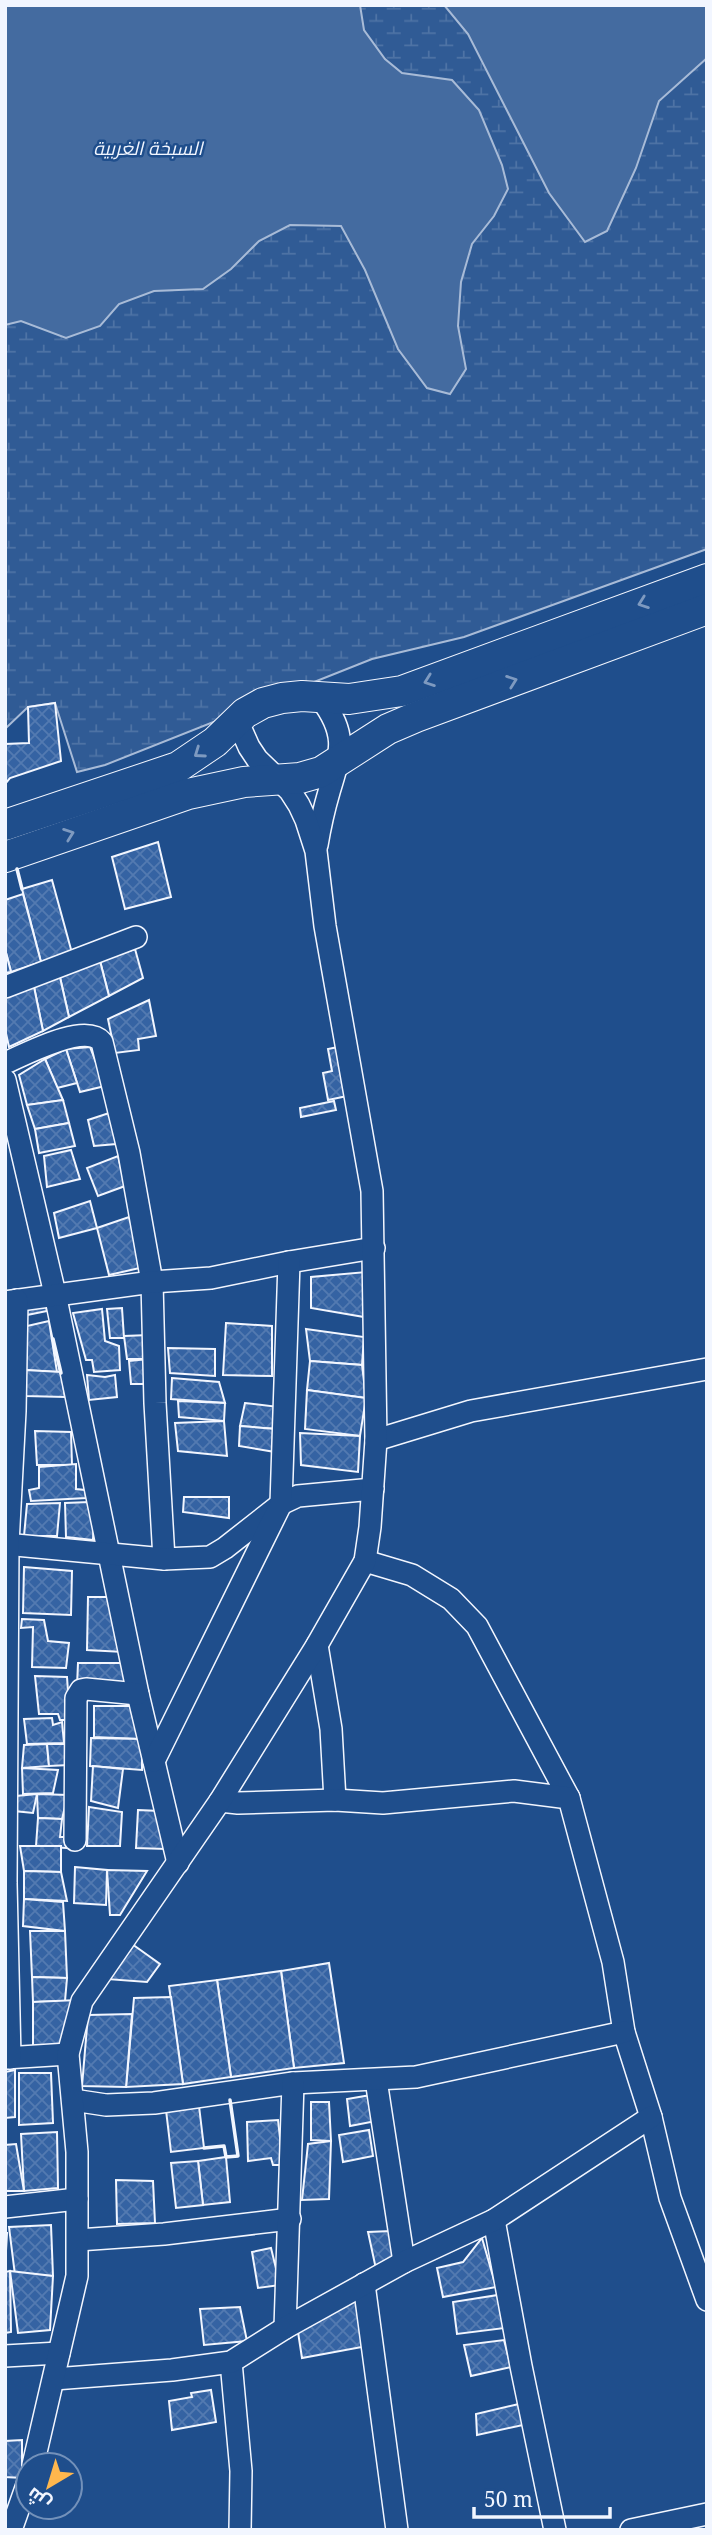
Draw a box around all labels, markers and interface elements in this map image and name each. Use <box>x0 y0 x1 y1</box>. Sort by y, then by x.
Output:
water label: السبخة الغربية <box>93 135 205 161</box>
one-way arrow <box>637 594 649 608</box>
one-way arrow <box>424 673 436 687</box>
one-way arrow <box>505 676 517 690</box>
one-way arrow <box>194 745 207 757</box>
one-way arrow <box>63 828 75 842</box>
north arrow <box>14 2451 84 2521</box>
scale bar <box>474 2476 610 2520</box>
text: ش <box>21 2482 56 2517</box>
text: 50 m <box>484 2485 533 2513</box>

